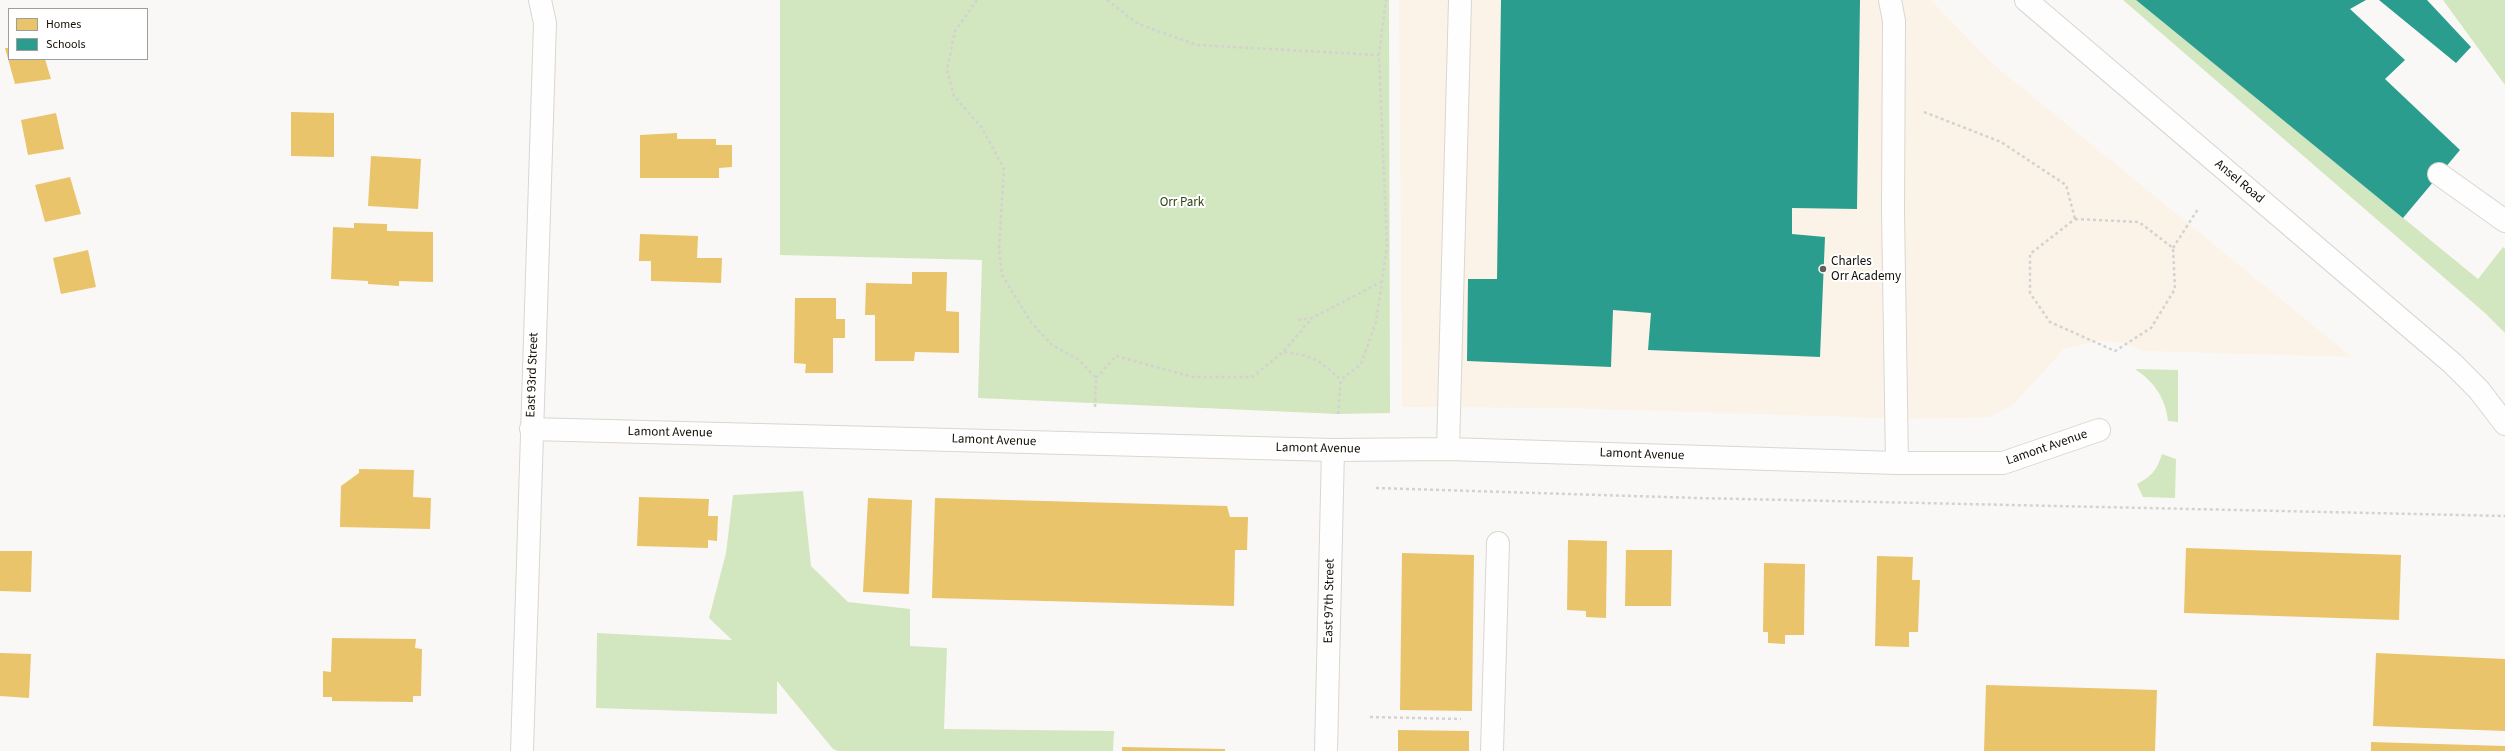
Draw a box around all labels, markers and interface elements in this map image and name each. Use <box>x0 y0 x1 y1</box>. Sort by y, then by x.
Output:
legend <box>8 8 148 60</box>
text: Homes <box>46 16 81 33</box>
text: Schools <box>46 36 86 53</box>
street label: Ansel Road <box>2211 157 2267 207</box>
park label: Orr Park <box>1160 195 1204 211</box>
place label: Charles Orr Academy <box>1831 254 1901 285</box>
marker: Charles Orr Academy <box>1818 264 1828 274</box>
street label: East 93rd Street <box>524 332 542 418</box>
street label: Lamont Avenue <box>627 424 713 442</box>
street label: Lamont Avenue <box>2004 427 2090 469</box>
street label: Lamont Avenue <box>951 432 1037 450</box>
street label: Lamont Avenue <box>1275 440 1361 458</box>
street label: Lamont Avenue <box>1599 446 1685 464</box>
street label: East 97th Street <box>1321 558 1339 644</box>

